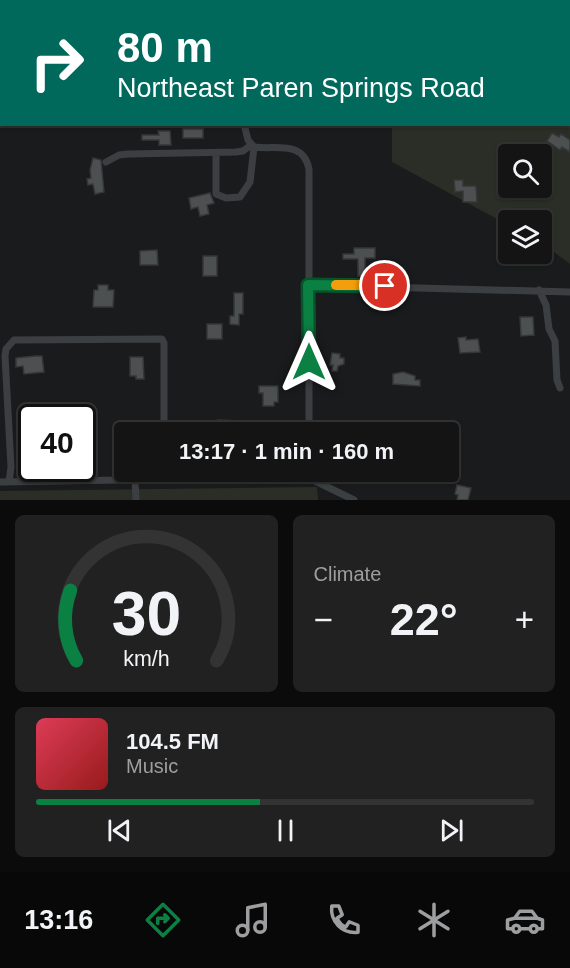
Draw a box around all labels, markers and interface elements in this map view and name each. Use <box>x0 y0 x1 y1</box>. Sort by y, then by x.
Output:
icon: right <box>18 24 96 102</box>
text: 80 m <box>117 24 213 71</box>
text: Northeast Paren Springs Road <box>117 73 485 103</box>
map controls <box>498 144 552 264</box>
button: search <box>498 144 552 198</box>
button: layers <box>498 210 552 264</box>
pin <box>359 260 410 311</box>
icon: arrive <box>368 269 401 302</box>
position arrow <box>277 330 341 394</box>
speed limit sign: 40 <box>18 404 96 482</box>
text: 13:17 · 1 min · 160 m <box>179 439 394 464</box>
text: Climate <box>314 563 381 585</box>
text: 30 <box>112 579 181 648</box>
text: 22° <box>390 594 458 645</box>
text: − <box>314 601 333 638</box>
text: + <box>515 601 534 638</box>
text: km/h <box>123 647 169 671</box>
text: 104.5 FM <box>126 729 219 754</box>
text: Music <box>126 755 178 777</box>
icon: previous <box>103 814 136 847</box>
icon: pause <box>269 814 302 847</box>
icon: next <box>435 814 468 847</box>
icon: directions <box>142 899 184 941</box>
icon: music <box>232 899 274 941</box>
icon: phone <box>323 899 365 941</box>
icon: climate <box>413 899 455 941</box>
icon: car <box>504 899 546 941</box>
text: 13:16 <box>24 905 93 935</box>

